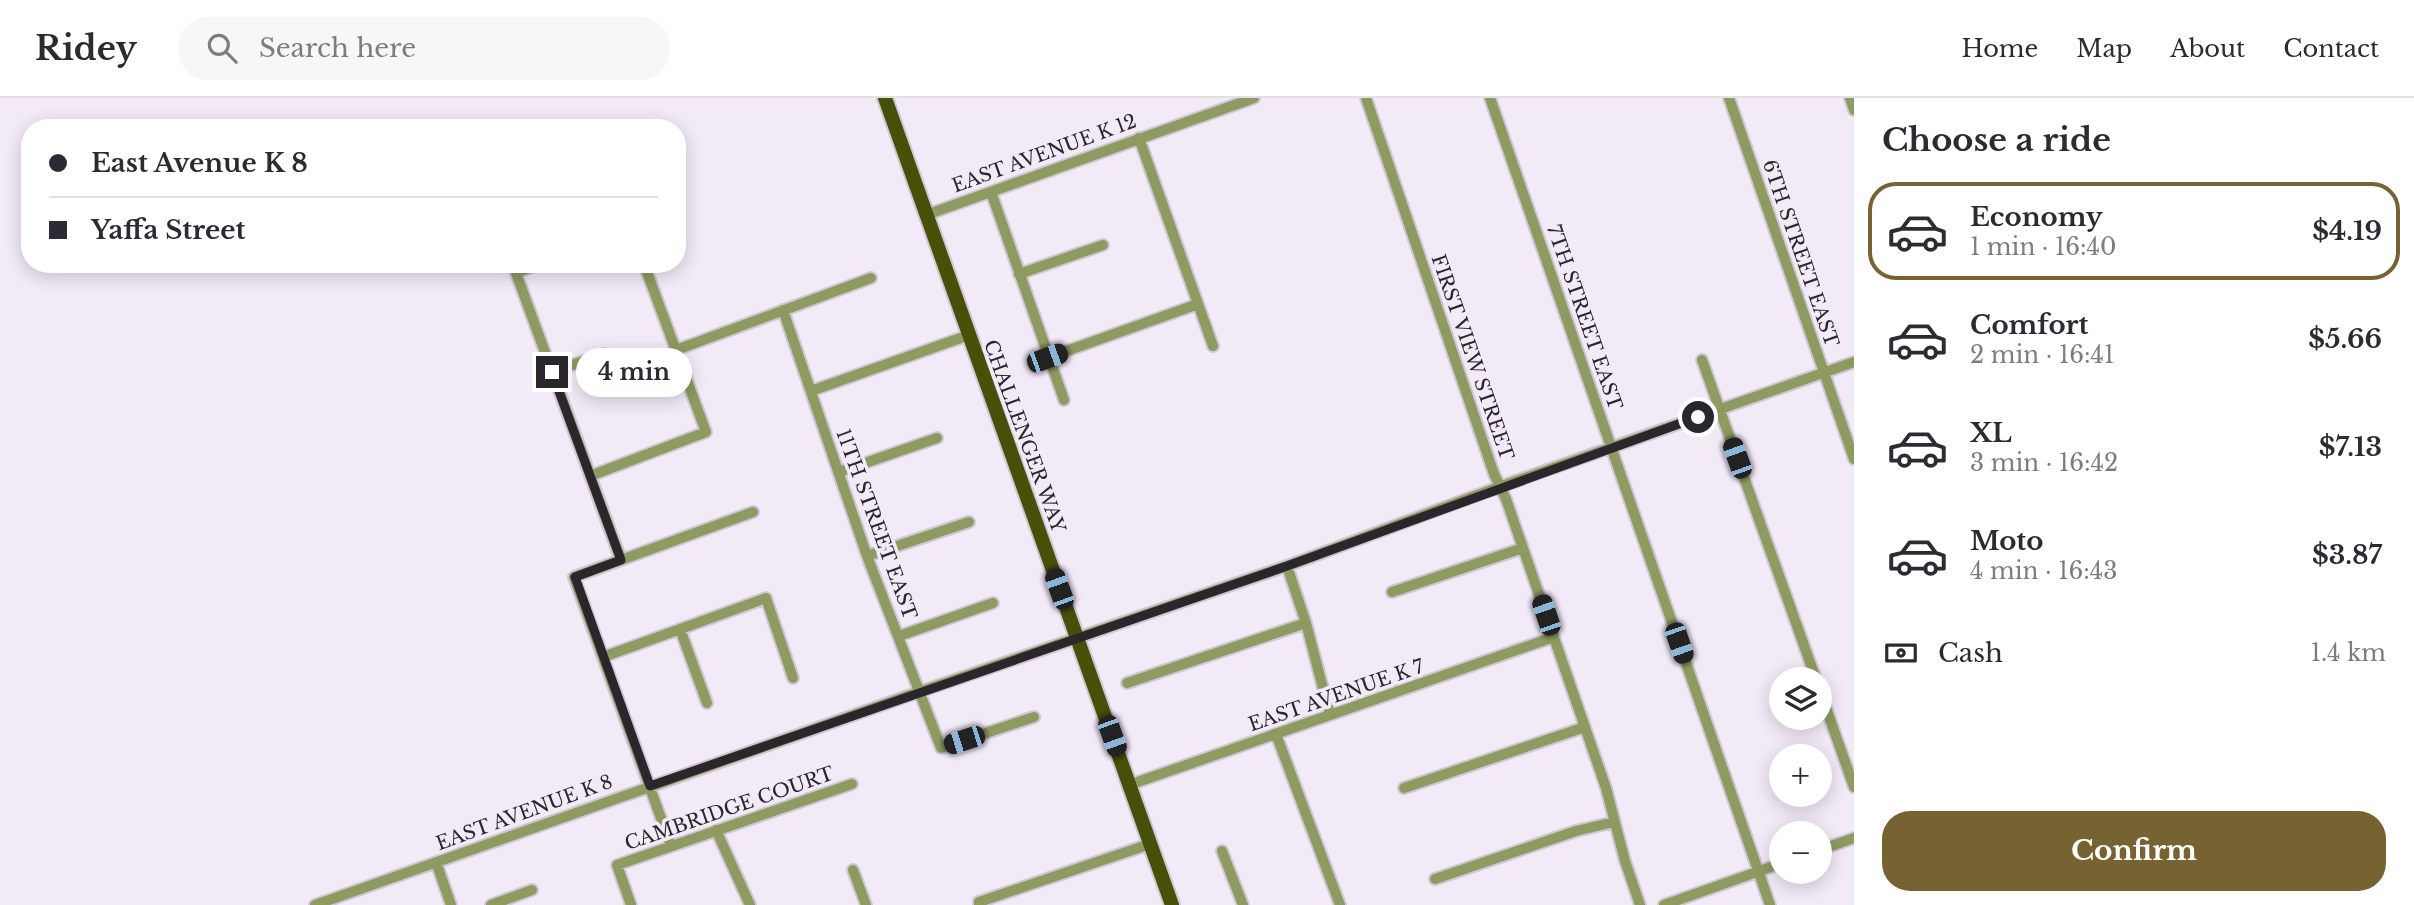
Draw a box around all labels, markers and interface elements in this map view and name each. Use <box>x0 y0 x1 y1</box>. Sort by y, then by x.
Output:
search box <box>179 17 669 80</box>
text: Ridey <box>35 28 137 69</box>
icon: search <box>203 29 241 67</box>
text: Search here <box>259 32 416 64</box>
text: Home <box>1962 34 2038 63</box>
text: Map <box>2076 34 2132 63</box>
text: About <box>2170 34 2245 63</box>
text: Contact <box>2283 34 2379 63</box>
street label: EAST AVENUE K 12 <box>949 109 1140 198</box>
text: Choose a ride <box>1882 120 2111 160</box>
text: East Avenue K 8 <box>91 147 308 179</box>
street label: 6TH STREET EAST <box>1758 157 1843 350</box>
icon: car <box>1886 200 1949 263</box>
text: Economy <box>1970 201 2103 233</box>
text: Yaffa Street <box>91 214 245 246</box>
text: $4.19 <box>2312 215 2382 247</box>
street label: 7TH STREET EAST <box>1542 222 1627 413</box>
text: 1 min · 16:40 <box>1970 233 2116 261</box>
street label: FIRST VIEW STREET <box>1427 251 1519 463</box>
icon: car <box>1886 308 1949 371</box>
text: Comfort <box>1970 309 2088 341</box>
text: $5.66 <box>2308 323 2382 355</box>
street label: CHALLENGER WAY <box>979 337 1070 536</box>
car <box>1024 341 1071 375</box>
text: 2 min · 16:41 <box>1970 341 2114 369</box>
callout: 4 min <box>576 348 692 396</box>
route end <box>536 356 568 388</box>
text: 4 min <box>598 358 670 386</box>
route start <box>1682 401 1714 433</box>
icon: car <box>1886 416 1949 479</box>
text: XL <box>1970 417 2012 449</box>
street label: 11TH STREET EAST <box>831 426 922 623</box>
text: $7.13 <box>2319 431 2382 463</box>
car <box>1720 435 1755 481</box>
text: 3 min · 16:42 <box>1970 449 2118 477</box>
icon: car <box>1886 524 1949 587</box>
text: Moto <box>1970 525 2043 557</box>
text: $3.87 <box>2312 539 2382 571</box>
text: 4 min · 16:43 <box>1970 557 2117 585</box>
car <box>1042 566 1077 612</box>
car <box>1530 592 1563 638</box>
car <box>1663 620 1696 666</box>
icon: cash <box>1882 634 1920 672</box>
text: Cash <box>1938 637 2003 669</box>
text: 1.4 km <box>2311 639 2386 667</box>
street label: EAST AVENUE K 7 <box>1245 655 1427 736</box>
map controls <box>1769 667 1832 884</box>
button: layers <box>1769 667 1832 730</box>
car <box>1095 713 1130 759</box>
car <box>941 724 988 756</box>
button: + <box>1769 744 1832 807</box>
street label: CAMBRIDGE COURT <box>622 762 837 855</box>
street label: EAST AVENUE K 8 <box>433 770 615 855</box>
button: Confirm <box>1882 811 2386 891</box>
button: − <box>1769 821 1832 884</box>

